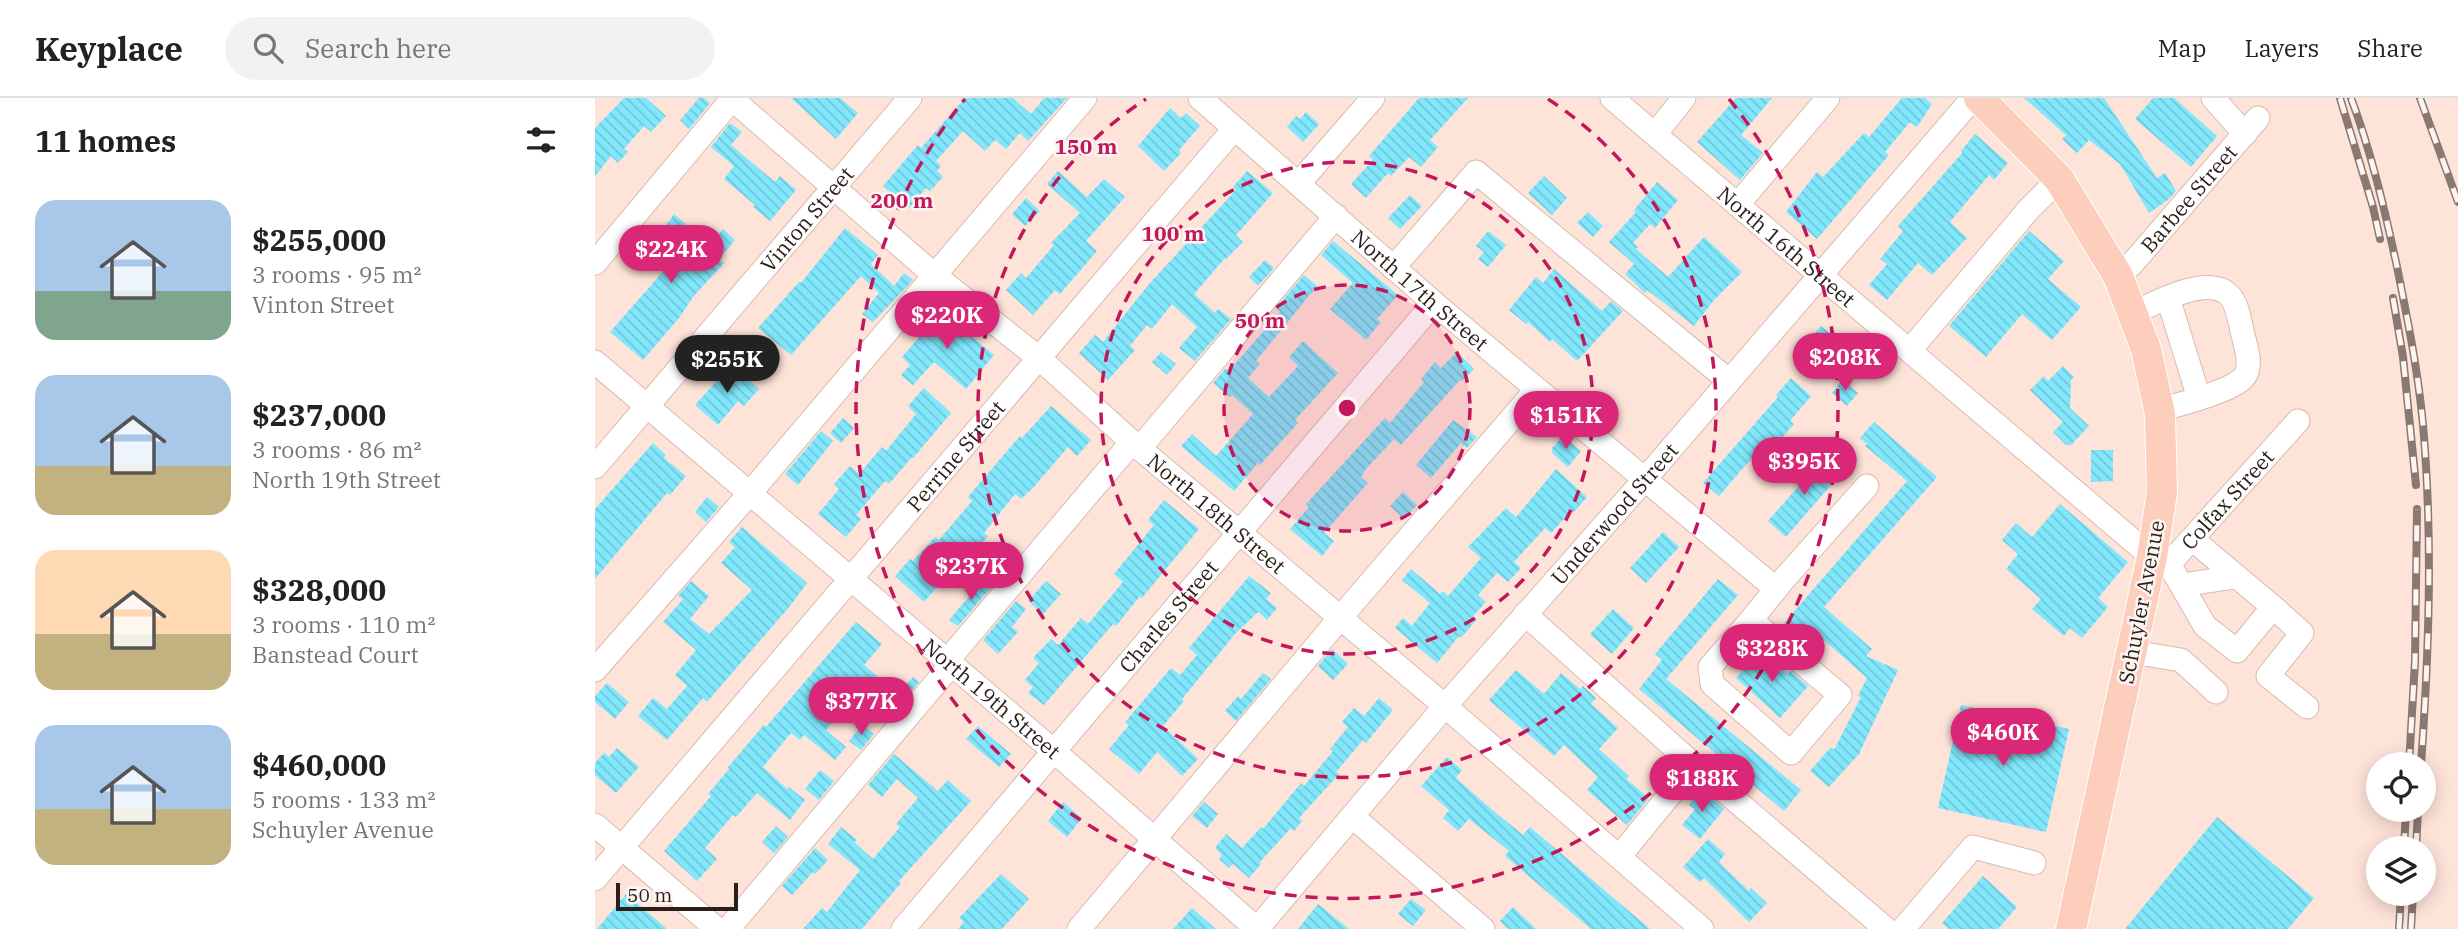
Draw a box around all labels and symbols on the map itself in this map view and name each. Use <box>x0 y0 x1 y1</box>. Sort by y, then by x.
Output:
text: 150 m <box>1054 132 1118 160</box>
street label: Barbee Street <box>2134 139 2243 258</box>
street label: Vinton Street <box>754 160 860 278</box>
street label: North 16th Street <box>1712 180 1861 313</box>
text: 200 m <box>870 186 934 214</box>
text: 100 m <box>1141 219 1205 247</box>
street label: North 17th Street <box>1345 223 1495 357</box>
pin: $224K <box>622 226 720 285</box>
pin: $220K <box>898 292 996 351</box>
text: 50 m <box>1235 306 1285 334</box>
pin: $208K <box>1796 334 1894 393</box>
pin: $255K <box>678 336 776 395</box>
pin: $151K <box>1517 392 1615 451</box>
street label: Perrine Street <box>900 394 1011 517</box>
centre of rings <box>1335 396 1359 420</box>
street label: Underwood Street <box>1545 437 1684 590</box>
pin: $395K <box>1755 438 1853 497</box>
street label: Colfax Street <box>2175 443 2280 556</box>
street label: North 18th Street <box>1141 447 1292 580</box>
street label: Schuyler Avenue <box>2111 518 2171 686</box>
pin: $237K <box>922 542 1020 602</box>
street label: Charles Street <box>1112 554 1224 678</box>
pin: $328K <box>1723 624 1821 684</box>
street label: North 19th Street <box>917 632 1067 765</box>
pin: $377K <box>812 678 910 737</box>
pin: $460K <box>1954 708 2052 768</box>
pin: $188K <box>1653 754 1751 814</box>
scale bar <box>616 880 739 912</box>

